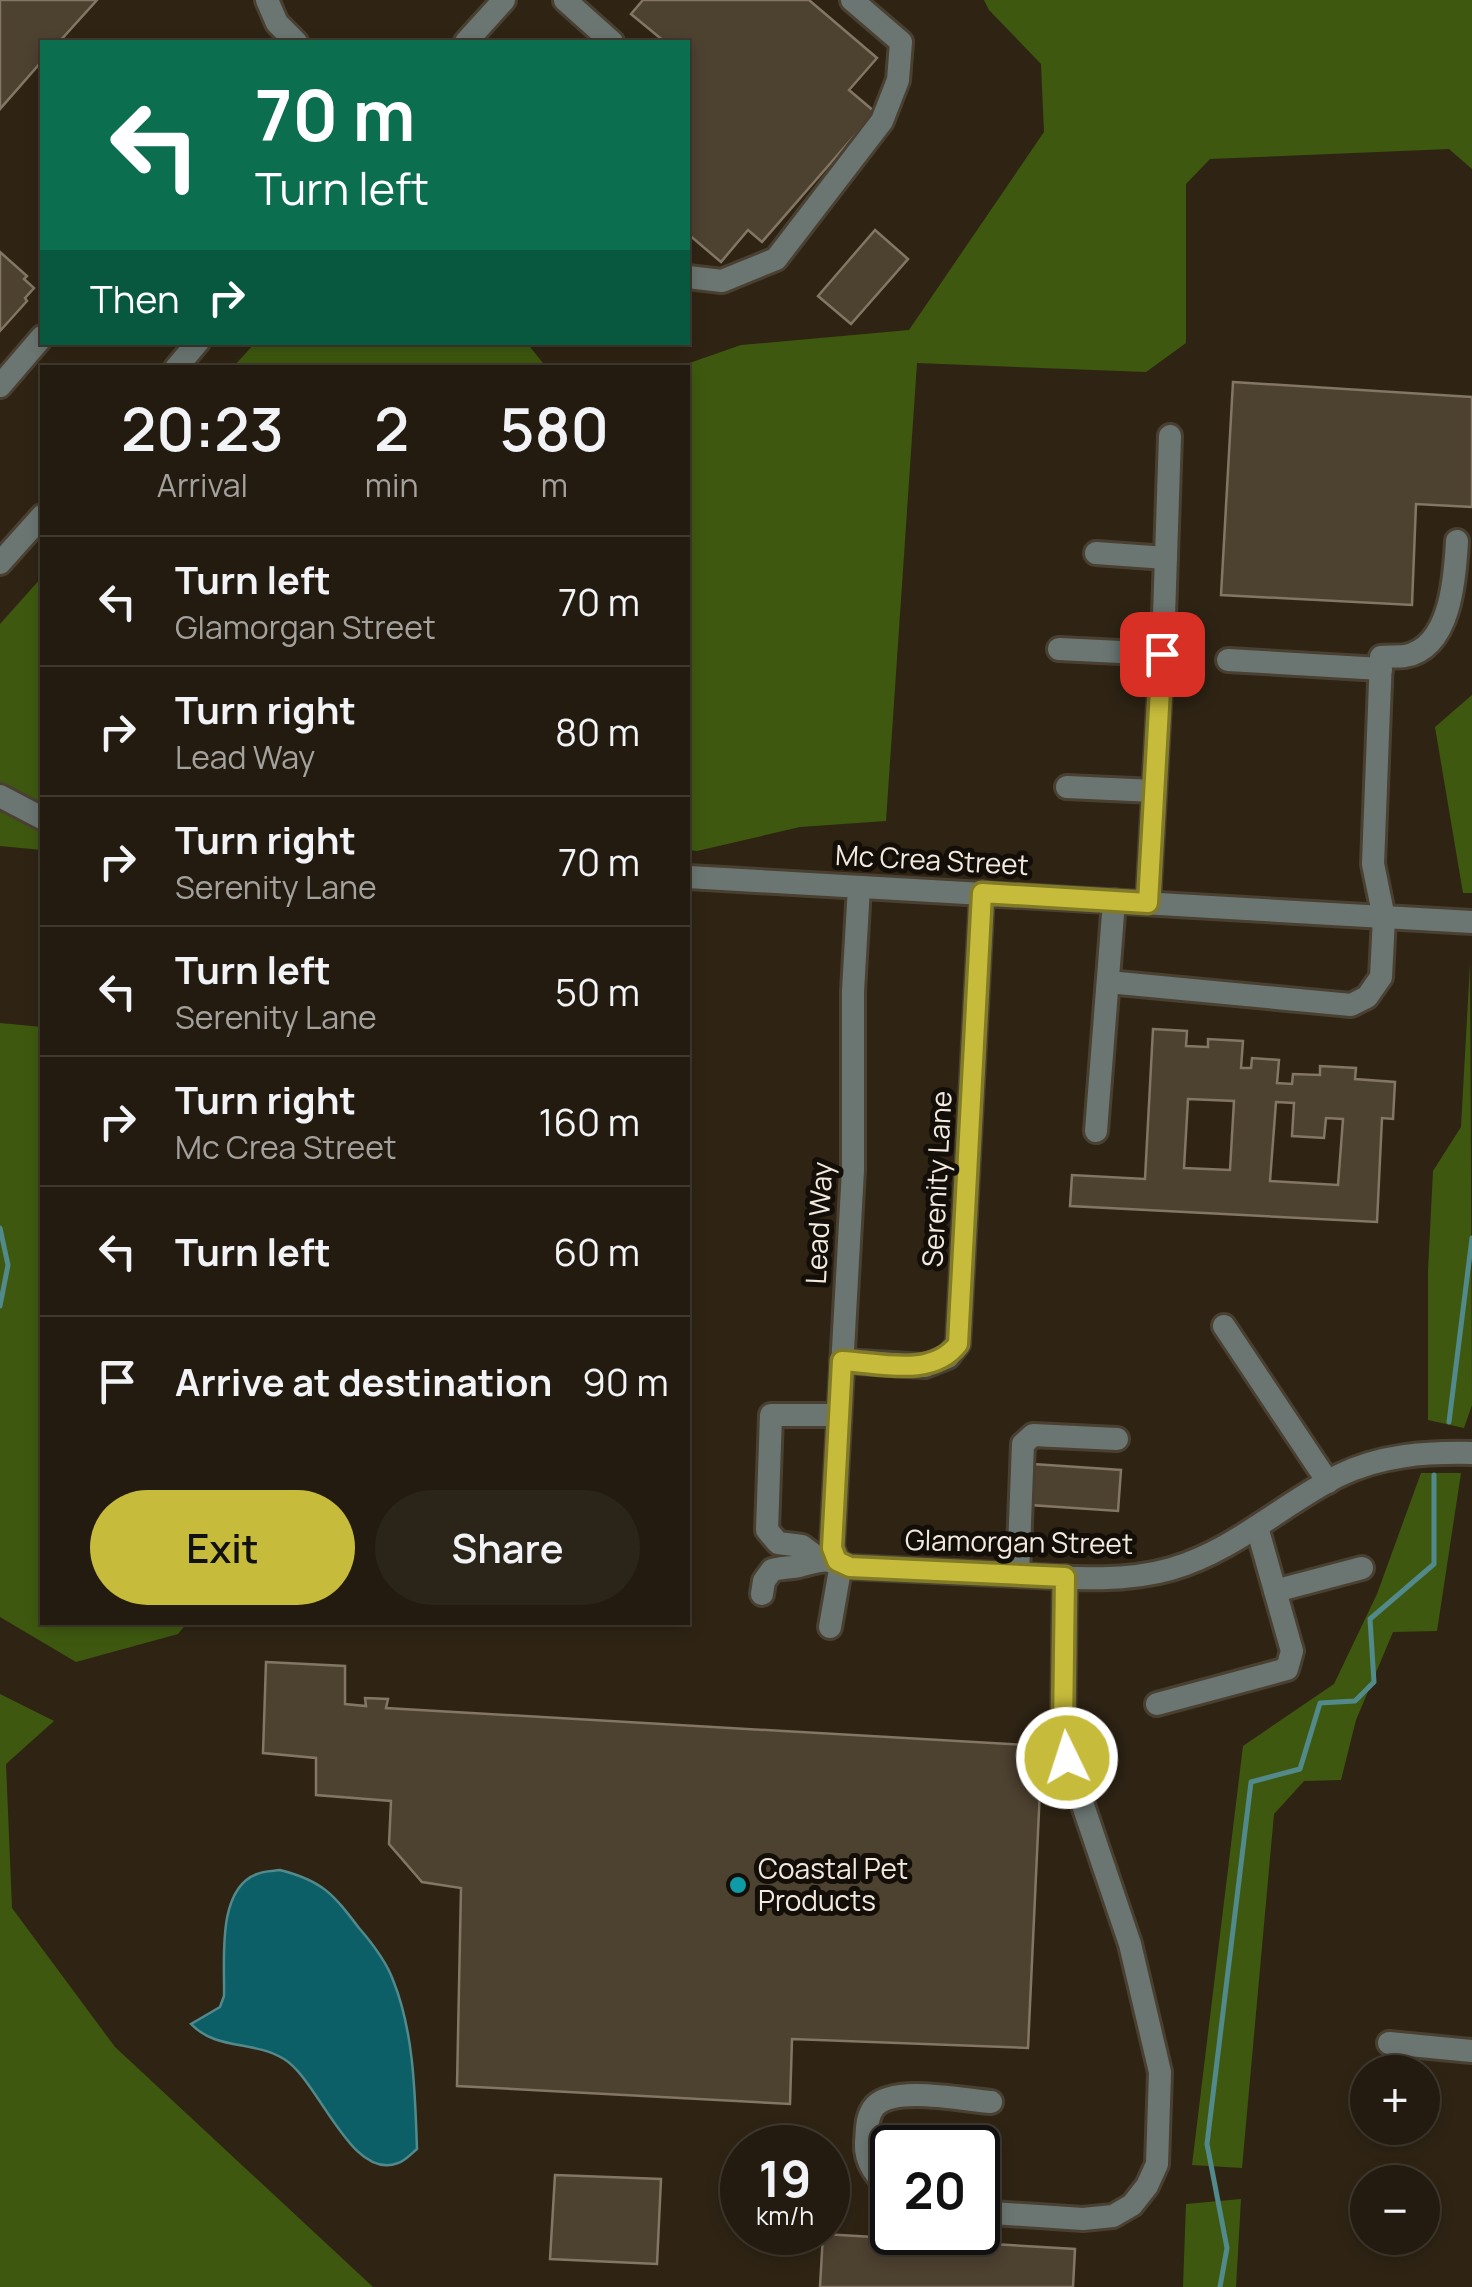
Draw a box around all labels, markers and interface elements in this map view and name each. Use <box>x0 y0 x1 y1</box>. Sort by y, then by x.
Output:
text: 70 m <box>255 66 415 162</box>
icon: left <box>90 80 220 210</box>
text: Turn left <box>255 157 429 219</box>
icon: right <box>199 270 254 325</box>
text: Then <box>90 272 179 324</box>
text: 20:23 <box>121 387 284 469</box>
text: 2 <box>374 387 409 469</box>
text: 580 <box>499 387 609 469</box>
text: Arrival <box>157 463 248 507</box>
text: min <box>365 463 418 507</box>
text: m <box>541 463 568 507</box>
text: Turn left <box>175 553 331 605</box>
icon: left <box>90 574 145 629</box>
text: 70 m <box>558 575 640 627</box>
text: Glamorgan Street <box>175 605 436 649</box>
pin <box>1120 612 1205 697</box>
icon: arrive <box>1135 627 1190 682</box>
text: Turn right <box>175 683 356 735</box>
icon: right <box>90 704 145 759</box>
text: 80 m <box>555 705 640 757</box>
text: Lead Way <box>175 735 315 779</box>
text: Turn right <box>175 813 356 865</box>
icon: right <box>90 834 145 889</box>
text: 70 m <box>558 835 640 887</box>
street label: Mc Crea Street <box>834 835 1030 883</box>
text: Serenity Lane <box>175 865 377 909</box>
text: Turn left <box>175 943 331 995</box>
icon: left <box>90 964 145 1019</box>
text: 50 m <box>555 965 640 1017</box>
text: Serenity Lane <box>175 995 377 1039</box>
text: Turn right <box>175 1073 356 1125</box>
street label: Serenity Lane <box>912 1090 960 1268</box>
icon: right <box>90 1094 145 1149</box>
text: 160 m <box>539 1095 640 1147</box>
text: Mc Crea Street <box>175 1125 397 1169</box>
street label: Lead Way <box>796 1161 840 1285</box>
icon: left <box>90 1224 145 1279</box>
text: Turn left <box>175 1225 331 1277</box>
text: 60 m <box>553 1225 640 1277</box>
icon: arrive <box>90 1354 145 1409</box>
text: Arrive at destination <box>175 1355 552 1407</box>
text: 90 m <box>582 1355 669 1407</box>
button: Exit <box>90 1490 355 1605</box>
button: Share <box>375 1490 640 1605</box>
street label: Glamorgan Street <box>905 1520 1133 1562</box>
position arrow <box>1015 1706 1119 1810</box>
place label: Coastal Pet Products <box>758 1849 908 1919</box>
marker: Coastal Pet Products <box>727 1874 749 1896</box>
map controls <box>1350 2055 1440 2255</box>
button: + <box>1350 2055 1440 2145</box>
speed limit sign: 20 <box>870 2125 1000 2255</box>
text: 19 <box>759 2144 811 2212</box>
button: − <box>1350 2165 1440 2255</box>
text: km/h <box>756 2198 814 2233</box>

